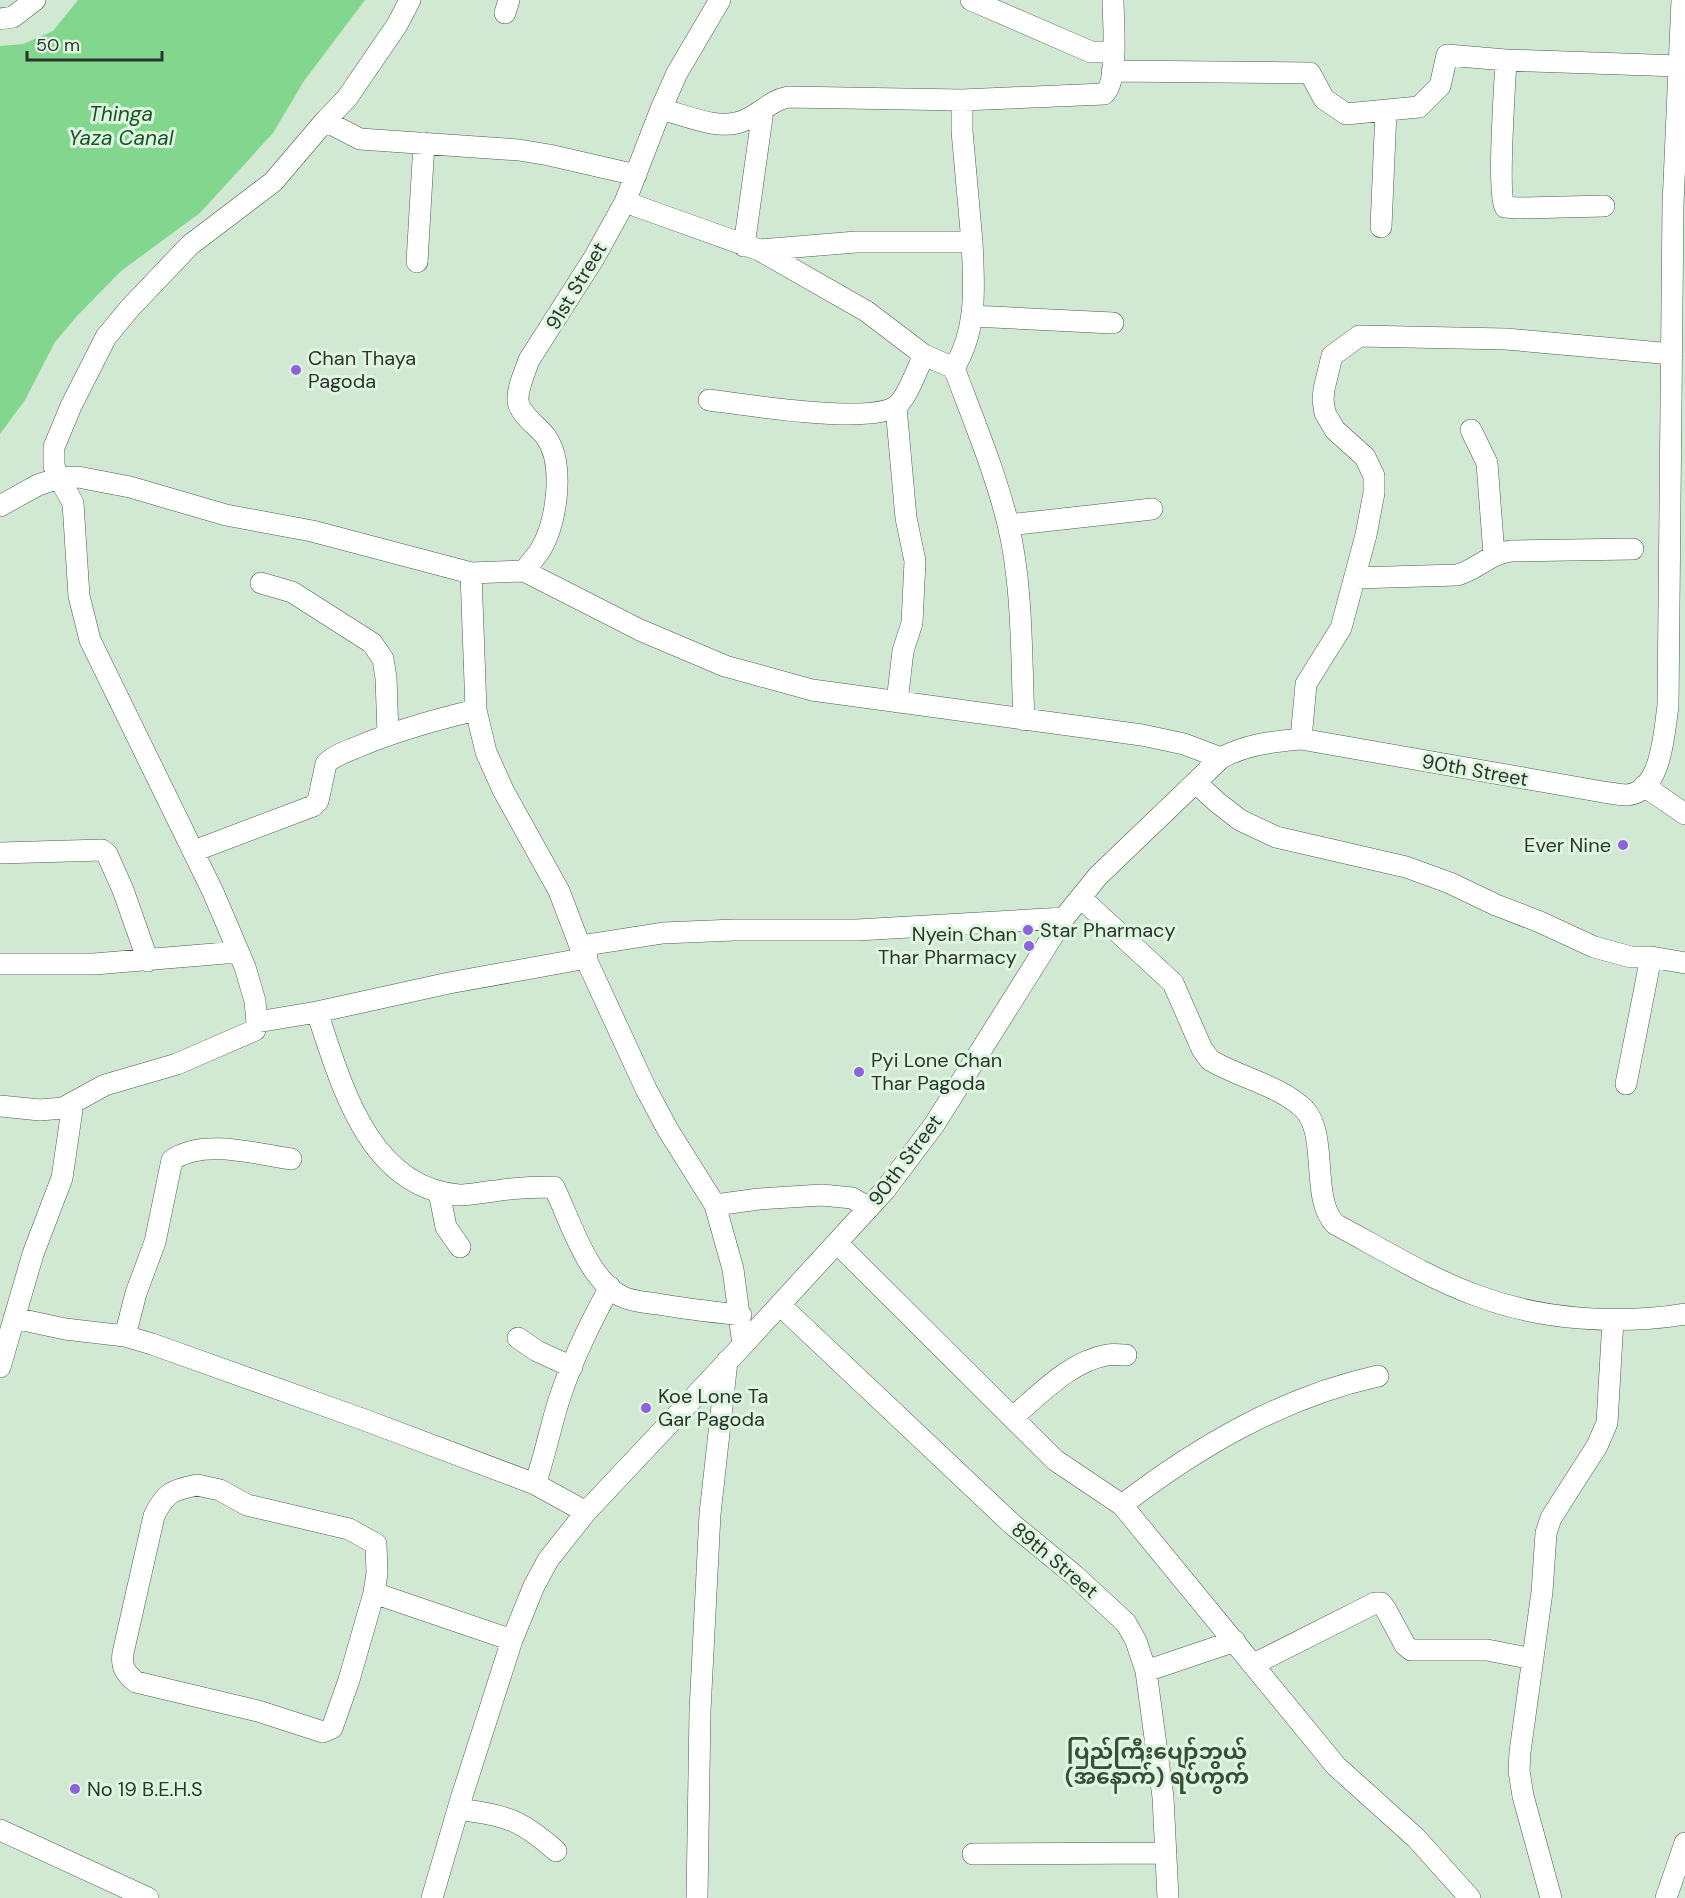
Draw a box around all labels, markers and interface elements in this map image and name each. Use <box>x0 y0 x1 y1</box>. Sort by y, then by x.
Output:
scale bar <box>27 24 162 62</box>
text: 50 m <box>36 33 80 57</box>
water label: Thinga Yaza Canal <box>69 100 174 152</box>
street label: 91st Street <box>540 237 612 335</box>
place label: Chan Thaya Pagoda <box>308 345 416 394</box>
marker: Chan Thaya Pagoda <box>289 363 303 377</box>
street label: 90th Street <box>1420 748 1530 792</box>
place label: Ever Nine <box>1524 832 1611 858</box>
marker: Ever Nine <box>1616 838 1630 852</box>
place label: Star Pharmacy <box>1040 917 1176 943</box>
place label: Nyein Chan Thar Pharmacy <box>878 921 1017 970</box>
marker: Star Pharmacy <box>1021 923 1035 937</box>
marker: Nyein Chan Thar Pharmacy <box>1022 939 1036 953</box>
place label: Pyi Lone Chan Thar Pagoda <box>871 1047 1002 1096</box>
marker: Pyi Lone Chan Thar Pagoda <box>852 1065 866 1079</box>
street label: 90th Street <box>862 1109 948 1211</box>
place label: Koe Lone Ta Gar Pagoda <box>658 1383 768 1432</box>
marker: Koe Lone Ta Gar Pagoda <box>639 1401 653 1415</box>
street label: 89th Street <box>1006 1516 1104 1604</box>
district label: ပြည်ကြီးပျော်ဘွယ် (အနောက်) ရပ်ကွက် <box>1065 1736 1249 1794</box>
place label: No 19 B.E.H.S <box>87 1776 203 1802</box>
marker: No 19 B.E.H.S <box>68 1782 82 1796</box>

